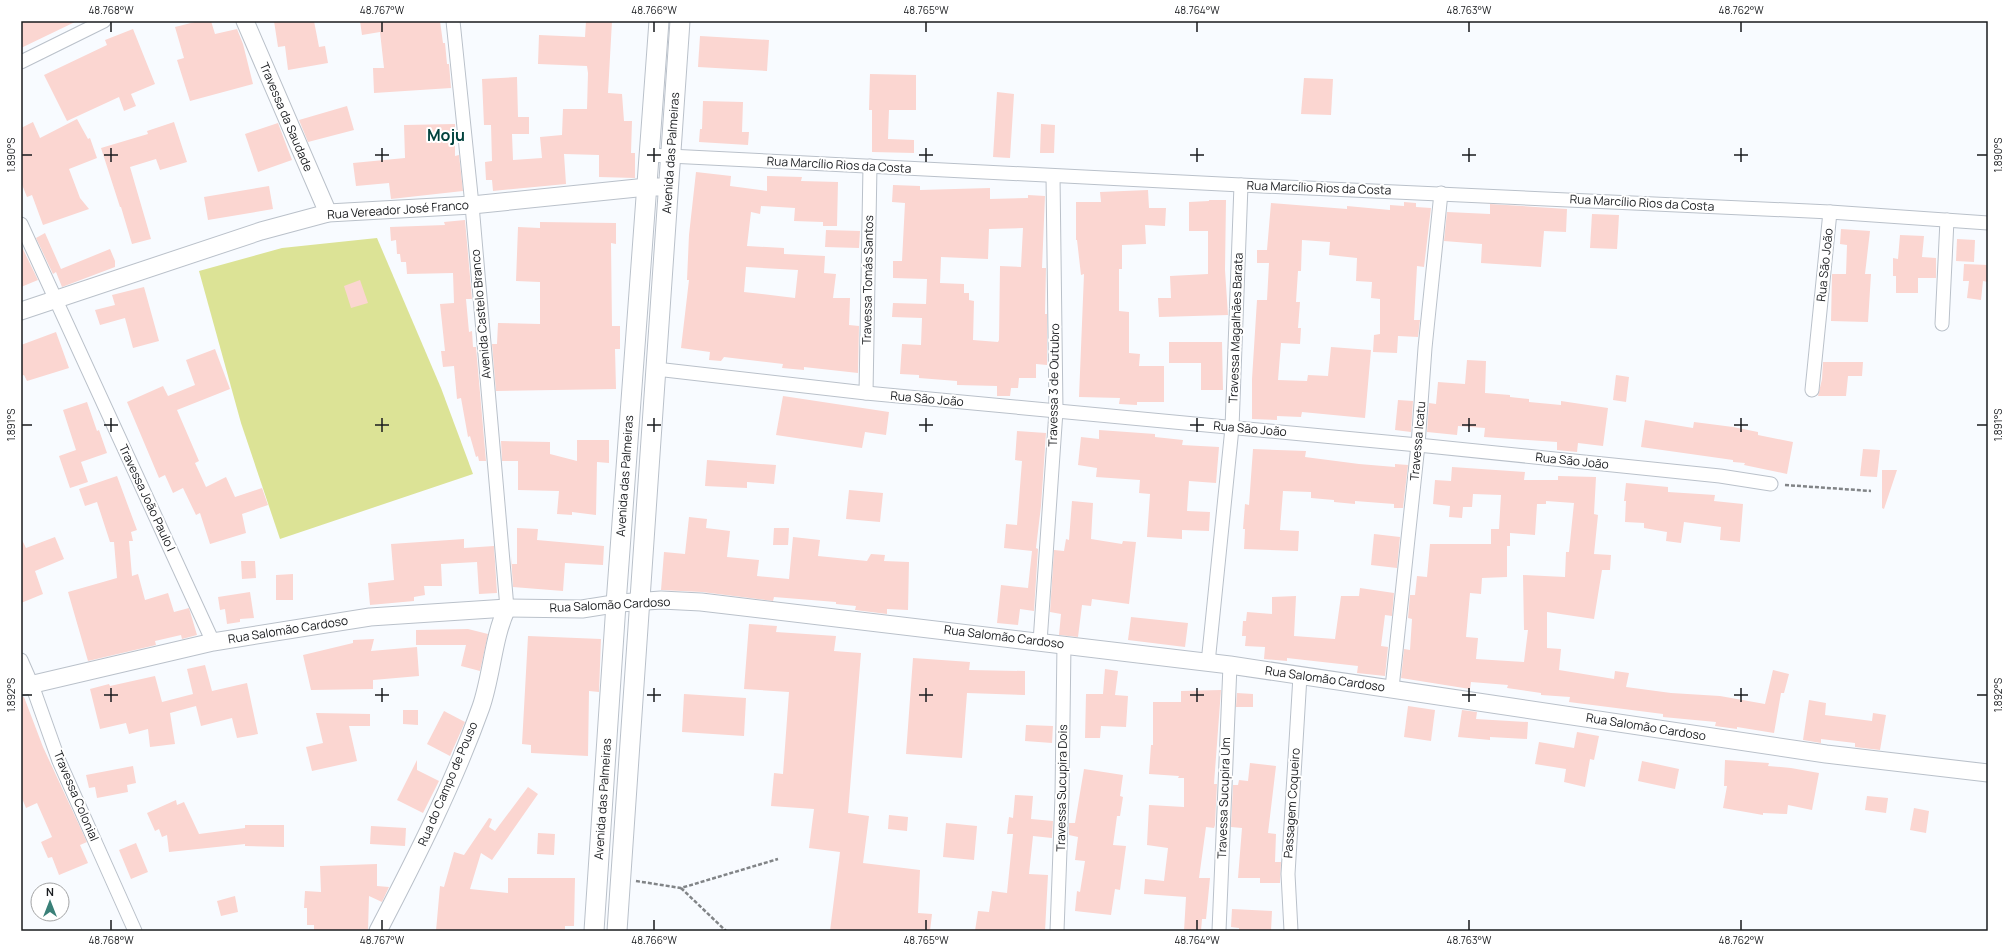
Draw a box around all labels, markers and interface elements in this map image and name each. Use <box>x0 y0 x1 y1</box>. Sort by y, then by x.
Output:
text: 48.768°W <box>88 3 134 17</box>
text: 48.767°W <box>360 3 405 17</box>
text: 48.766°W <box>631 3 677 17</box>
text: 48.765°W <box>903 3 949 17</box>
text: 48.764°W <box>1174 3 1220 17</box>
text: 48.763°W <box>1447 3 1492 17</box>
text: 48.762°W <box>1718 3 1764 17</box>
street label: Travessa da Saudade <box>256 60 317 174</box>
street label: Avenida das Palmeiras <box>658 92 683 214</box>
district label: Moju <box>427 124 465 146</box>
text: 1.890°S <box>4 138 18 172</box>
text: 1.890°S <box>1991 138 2005 172</box>
street label: Rua Marcílio Rios da Costa <box>766 152 912 177</box>
street label: Rua Marcílio Rios da Costa <box>1246 176 1392 199</box>
street label: Rua Marcílio Rios da Costa <box>1569 190 1715 215</box>
street label: Rua Vereador José Franco <box>327 196 469 223</box>
street label: Travessa Tomás Santos <box>858 215 877 345</box>
street label: Rua São João <box>1812 227 1837 303</box>
street label: Avenida Castelo Branco <box>466 248 495 380</box>
street label: Travessa Magalhães Barata <box>1224 252 1247 404</box>
street label: Travessa 3 de Outubro <box>1044 323 1063 447</box>
street label: Rua São João <box>890 387 965 410</box>
street label: Travessa Icatu <box>1406 401 1429 481</box>
text: 1.891°S <box>4 409 18 441</box>
text: 1.891°S <box>1991 409 2005 441</box>
street label: Avenida das Palmeiras <box>612 415 637 537</box>
street label: Rua São João <box>1213 417 1288 440</box>
street label: Travessa João Paulo I <box>115 441 180 554</box>
street label: Rua São João <box>1534 448 1610 473</box>
street label: Rua Salomão Cardoso <box>549 593 671 616</box>
street label: Rua Salomão Cardoso <box>227 612 349 647</box>
street label: Rua Salomão Cardoso <box>943 621 1065 652</box>
street label: Rua Salomão Cardoso <box>1264 662 1386 695</box>
text: 1.892°S <box>4 678 18 712</box>
text: 1.892°S <box>1991 678 2005 712</box>
street label: Rua Salomão Cardoso <box>1585 709 1707 744</box>
street label: Rua do Campo de Pouso <box>414 719 481 849</box>
street label: Travessa Sucupira Dois <box>1052 724 1071 852</box>
street label: Travessa Sucupira Um <box>1213 737 1234 859</box>
street label: Avenida das Palmeiras <box>590 738 615 860</box>
street label: Passagem Coqueiro <box>1279 747 1304 859</box>
street label: Travessa Colonial <box>50 748 103 844</box>
north arrow <box>30 882 70 922</box>
text: N <box>46 884 54 899</box>
text: 48.768°W <box>88 933 134 947</box>
text: 48.767°W <box>360 933 405 947</box>
text: 48.766°W <box>631 933 677 947</box>
text: 48.765°W <box>903 933 949 947</box>
text: 48.764°W <box>1174 933 1220 947</box>
text: 48.763°W <box>1447 933 1492 947</box>
text: 48.762°W <box>1718 933 1764 947</box>

